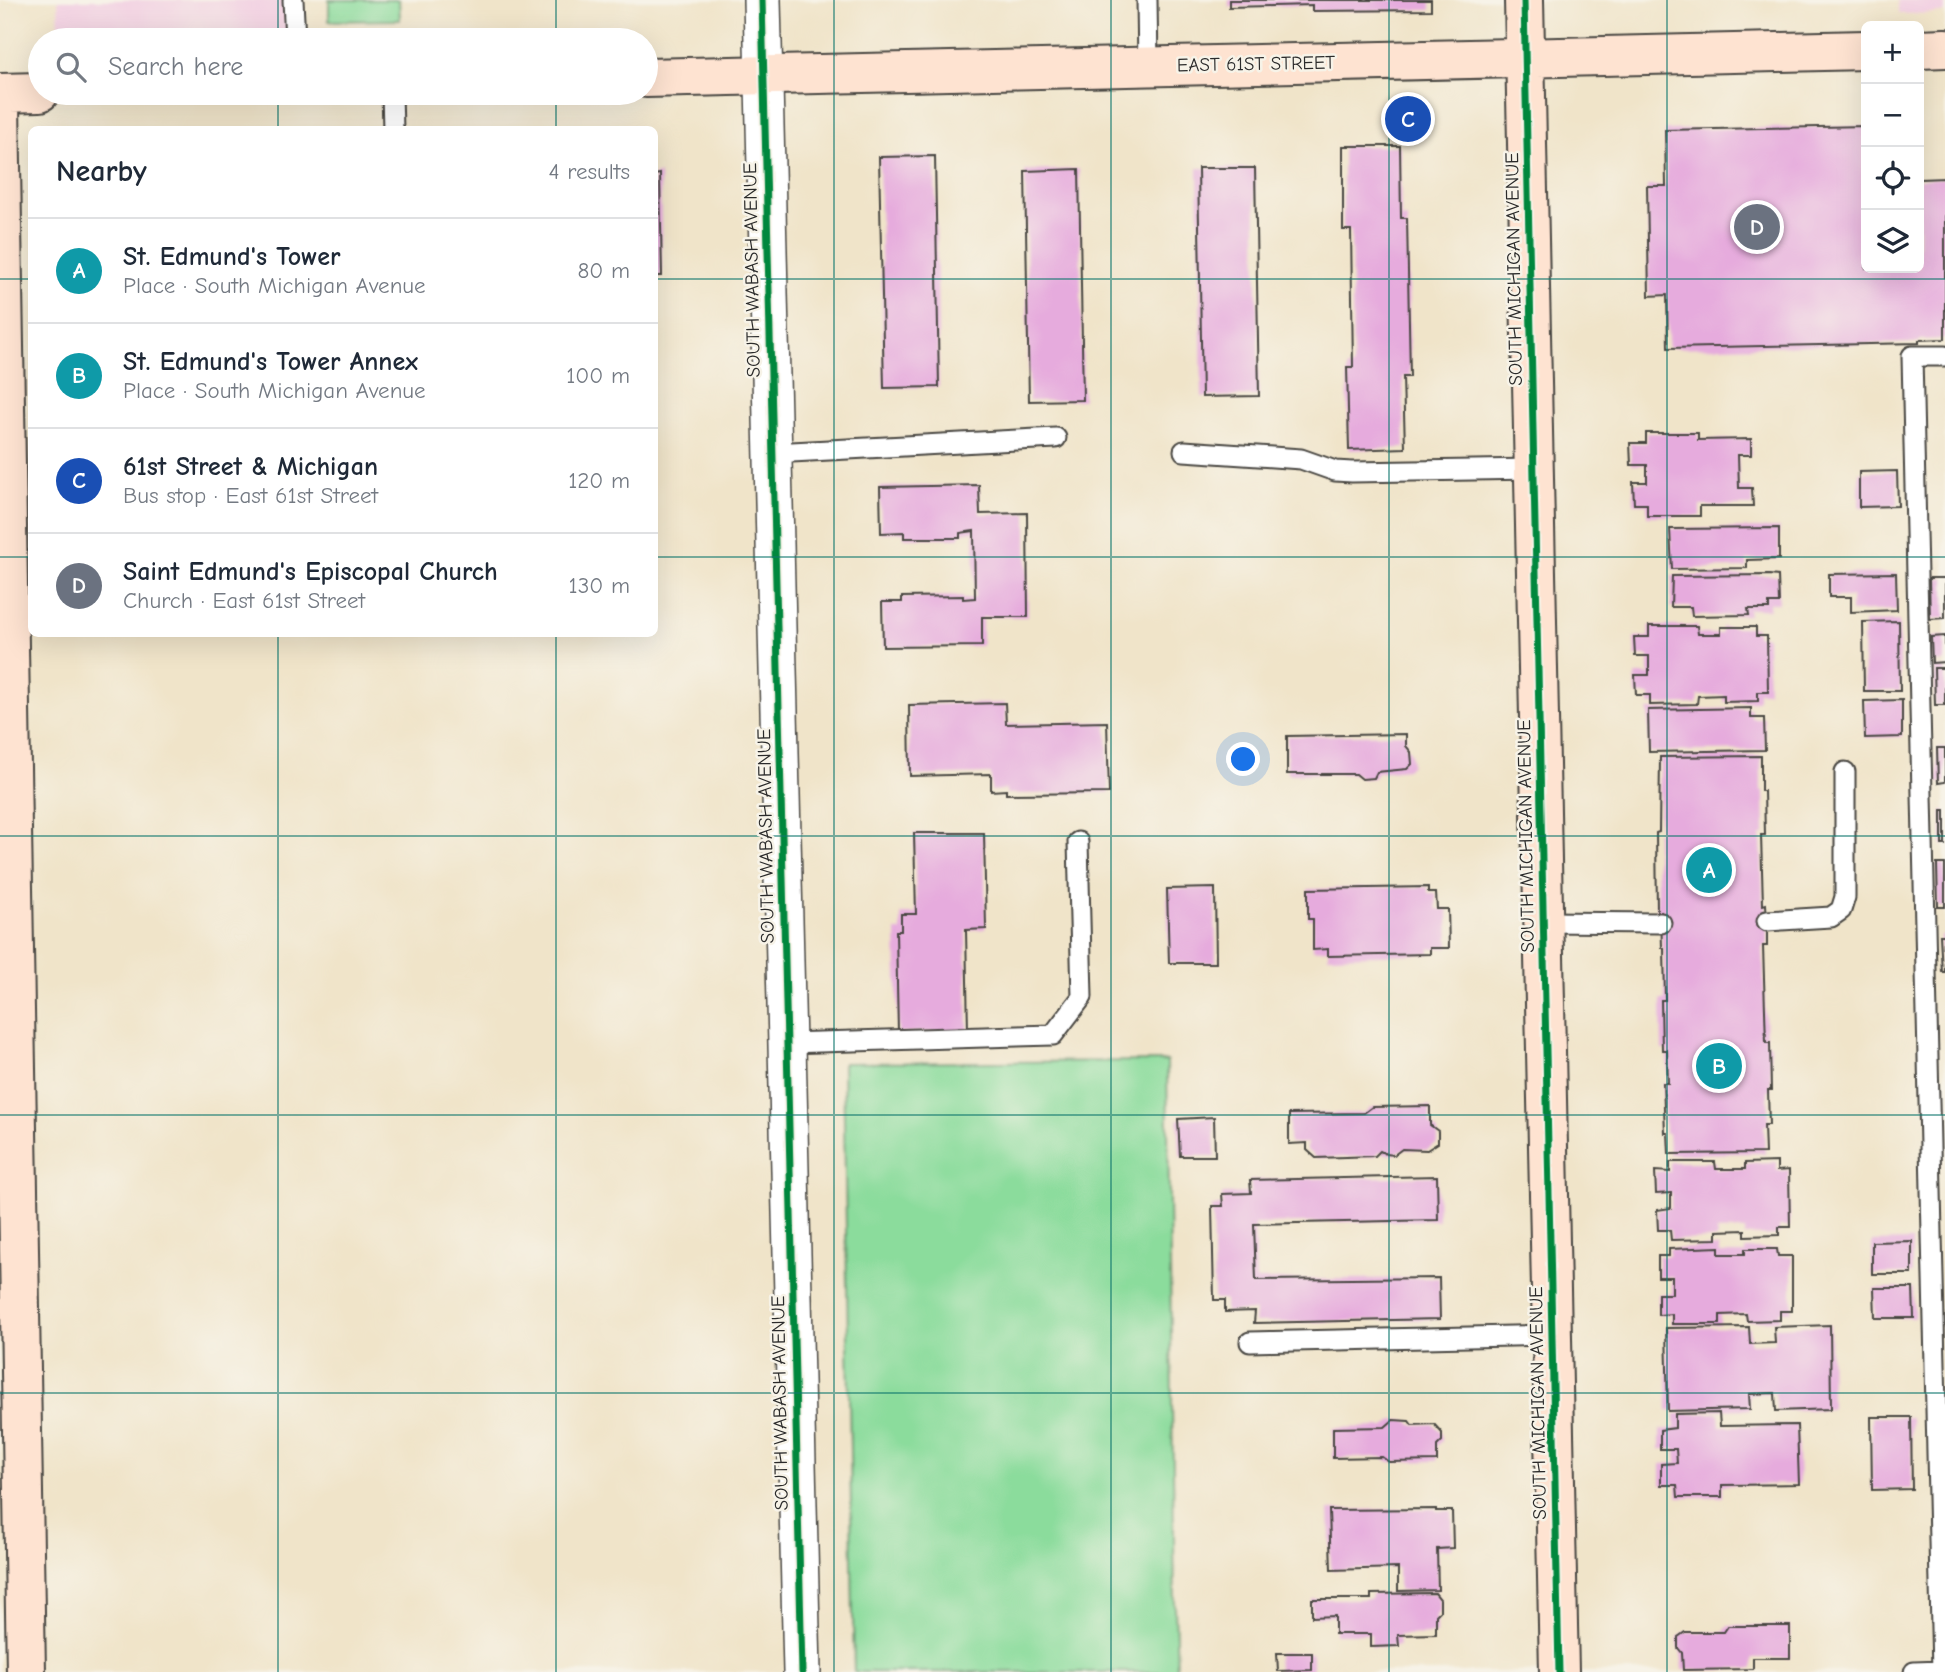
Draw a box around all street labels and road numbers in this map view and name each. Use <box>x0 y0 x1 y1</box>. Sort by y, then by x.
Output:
street label: EAST 61ST STREET <box>1177 52 1335 76</box>
street label: SOUTH MICHIGAN AVENUE <box>1501 152 1527 386</box>
street label: SOUTH WABASH AVENUE <box>739 162 765 378</box>
street label: SOUTH MICHIGAN AVENUE <box>1513 719 1539 953</box>
street label: SOUTH WABASH AVENUE <box>753 728 779 944</box>
street label: SOUTH MICHIGAN AVENUE <box>1525 1286 1551 1520</box>
street label: SOUTH WABASH AVENUE <box>767 1295 793 1511</box>

